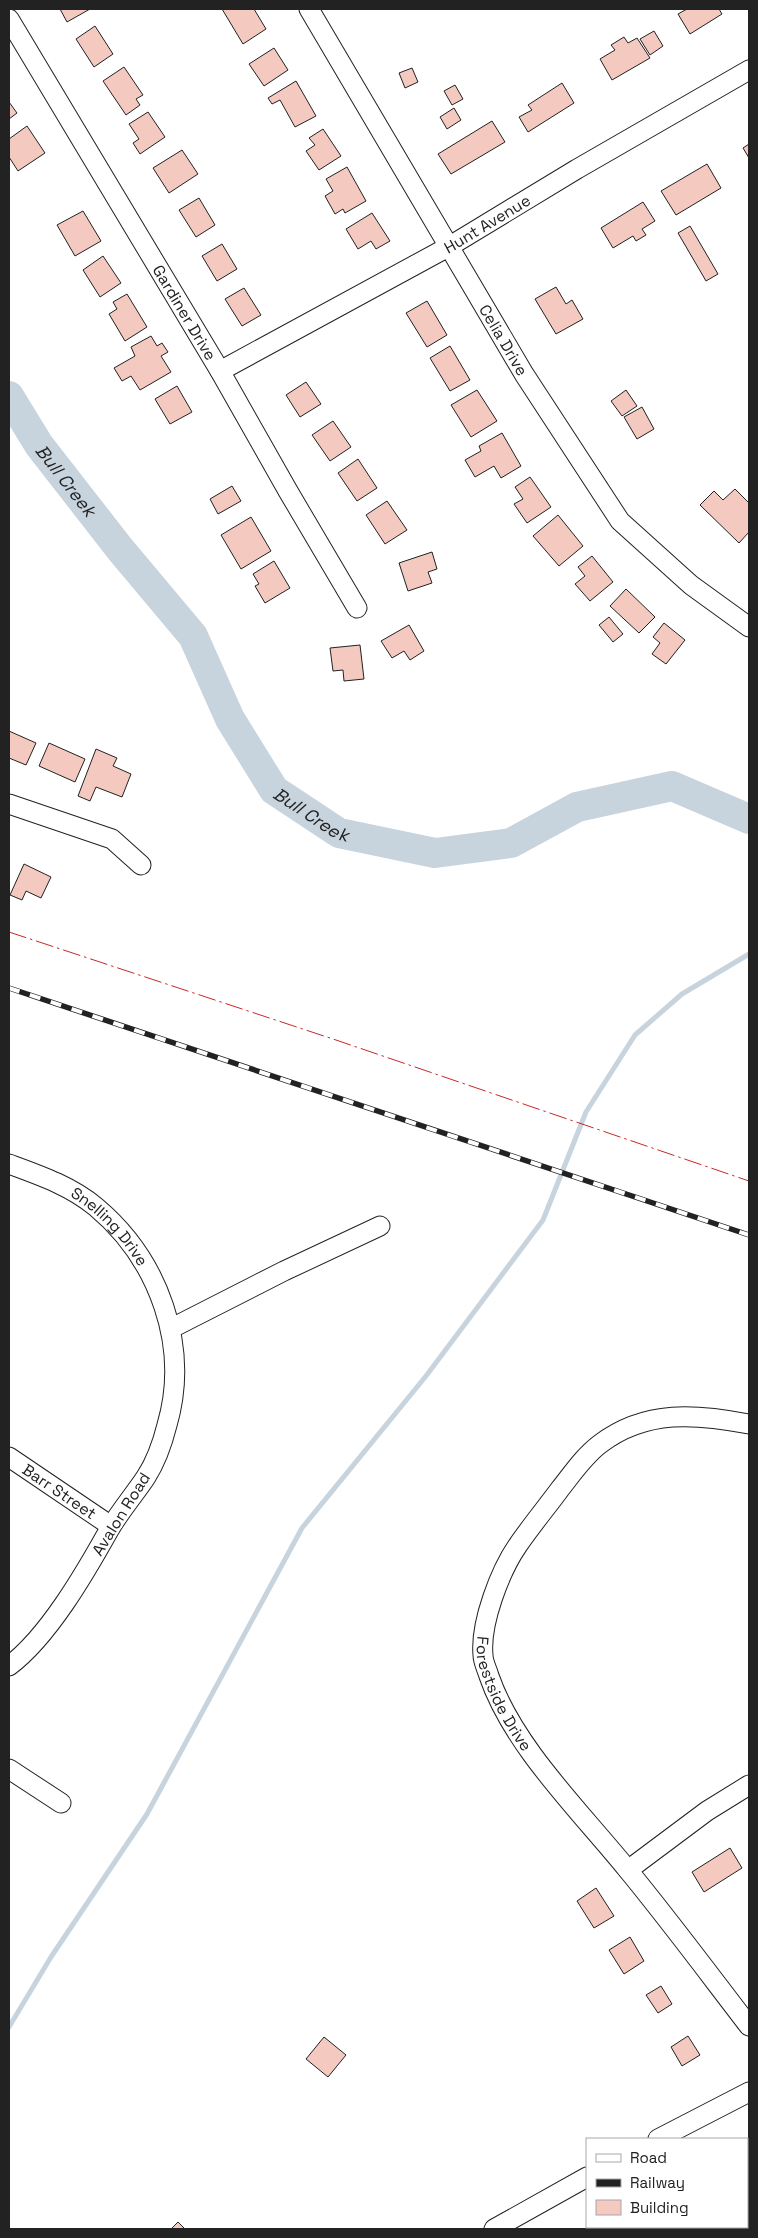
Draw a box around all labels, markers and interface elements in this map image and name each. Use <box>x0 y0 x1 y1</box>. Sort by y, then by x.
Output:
street label: Hunt Avenue <box>440 189 534 258</box>
street label: Gardiner Drive <box>148 261 221 364</box>
street label: Celia Drive <box>475 300 533 379</box>
water label: Bull Creek <box>31 439 103 523</box>
water label: Bull Creek <box>269 782 353 847</box>
street label: Snelling Drive <box>67 1182 153 1270</box>
street label: Barr Street <box>18 1459 101 1524</box>
street label: Avalon Road <box>87 1468 155 1560</box>
street label: Forestside Drive <box>472 1635 537 1755</box>
legend <box>586 2138 748 2228</box>
text: Road <box>630 2148 667 2167</box>
text: Railway <box>630 2173 685 2192</box>
text: Building <box>630 2198 689 2217</box>

